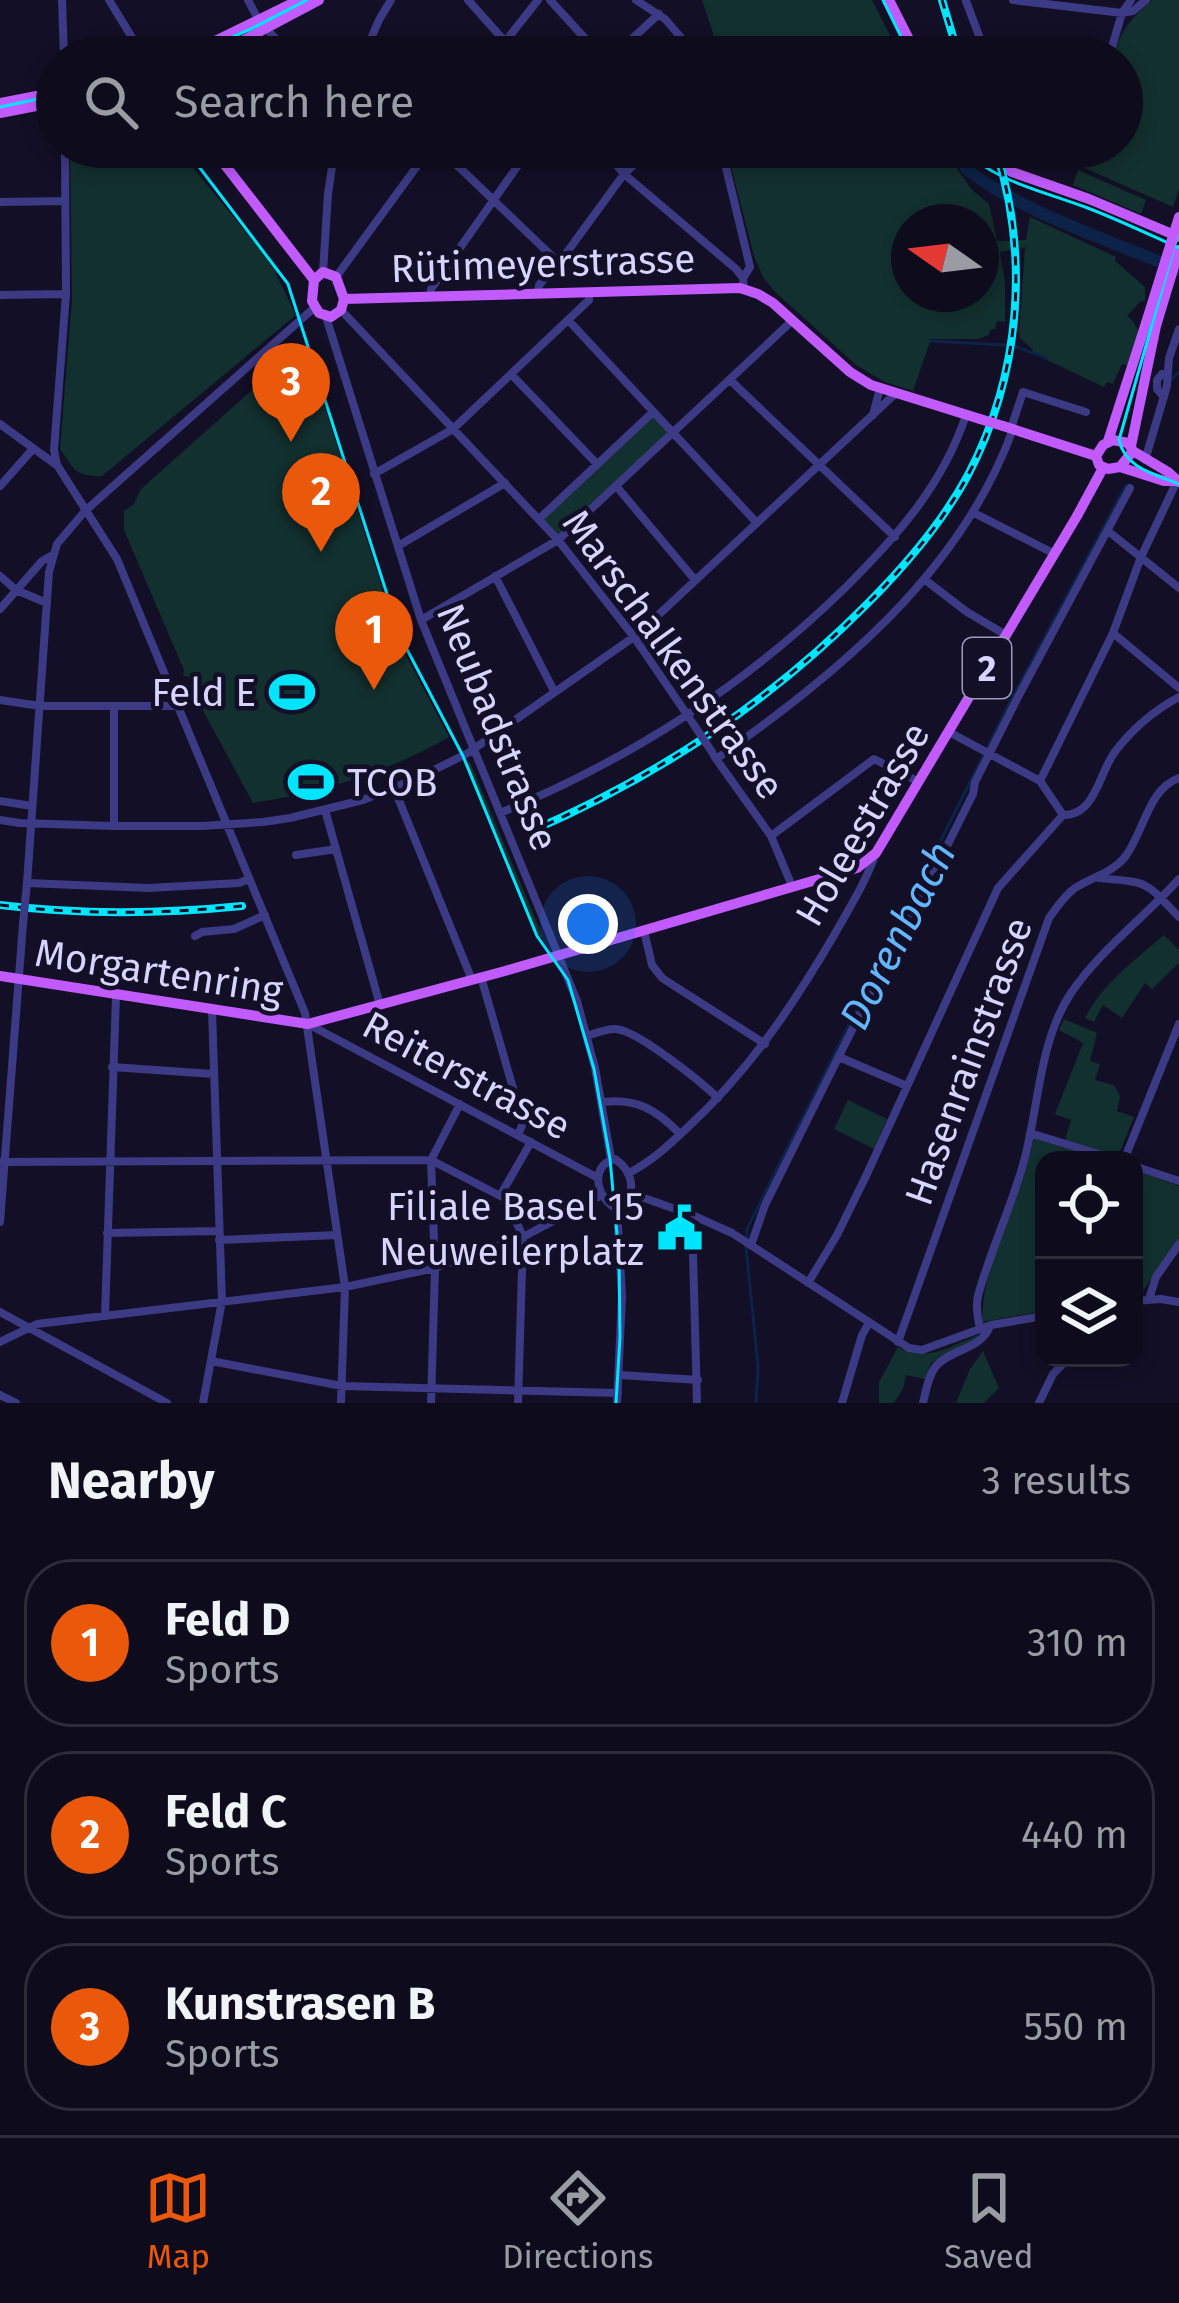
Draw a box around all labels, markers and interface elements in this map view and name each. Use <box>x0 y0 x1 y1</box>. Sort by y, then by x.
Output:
search box <box>36 36 1143 168</box>
icon: search <box>78 69 144 135</box>
text: Search here <box>174 75 414 129</box>
north arrow <box>891 204 999 312</box>
street label: Rütimeyerstrasse <box>390 236 696 292</box>
pin: 3 <box>252 343 330 442</box>
pin: 2 <box>282 453 360 552</box>
street label: Marschalkenstrasse <box>553 501 793 808</box>
pin: 1 <box>335 591 413 690</box>
street label: Neubadstrasse <box>427 597 567 857</box>
road number: 2 <box>963 638 1011 698</box>
sports icon: Feld E <box>267 667 317 717</box>
place label: Feld E <box>151 670 256 716</box>
street label: Holeestrasse <box>786 715 940 934</box>
sports icon: TCOB <box>286 757 336 807</box>
place label: TCOB <box>347 760 438 806</box>
water label: Dorenbach <box>829 833 967 1038</box>
your location <box>558 894 618 954</box>
street label: Hasenrainstrasse <box>896 911 1042 1211</box>
street label: Morgartenring <box>32 930 287 1014</box>
street label: Reiterstrasse <box>355 1002 578 1150</box>
map controls <box>1035 1151 1143 1367</box>
button: locate <box>1035 1151 1143 1259</box>
place label: Filiale Basel 15 Neuweilerplatz <box>379 1184 644 1275</box>
public building icon: Filiale Basel 15 Neuweilerplatz <box>655 1203 705 1253</box>
button: layers <box>1035 1259 1143 1367</box>
text: Nearby <box>48 1450 214 1512</box>
text: 3 results <box>981 1458 1131 1504</box>
text: Feld D <box>165 1593 290 1647</box>
text: 1 <box>81 1620 99 1666</box>
text: 310 m <box>1027 1620 1128 1666</box>
text: Sports <box>165 1647 280 1693</box>
text: Feld C <box>165 1785 287 1839</box>
text: 2 <box>80 1812 100 1858</box>
text: 440 m <box>1021 1812 1128 1858</box>
text: Sports <box>165 1839 280 1885</box>
text: Kunstrasen B <box>165 1977 435 2031</box>
text: 3 <box>80 2004 100 2050</box>
text: 550 m <box>1024 2004 1128 2050</box>
text: Sports <box>165 2031 280 2077</box>
tab: Map <box>145 2165 211 2277</box>
tab: Directions <box>502 2165 654 2277</box>
tab: Saved <box>944 2165 1034 2277</box>

